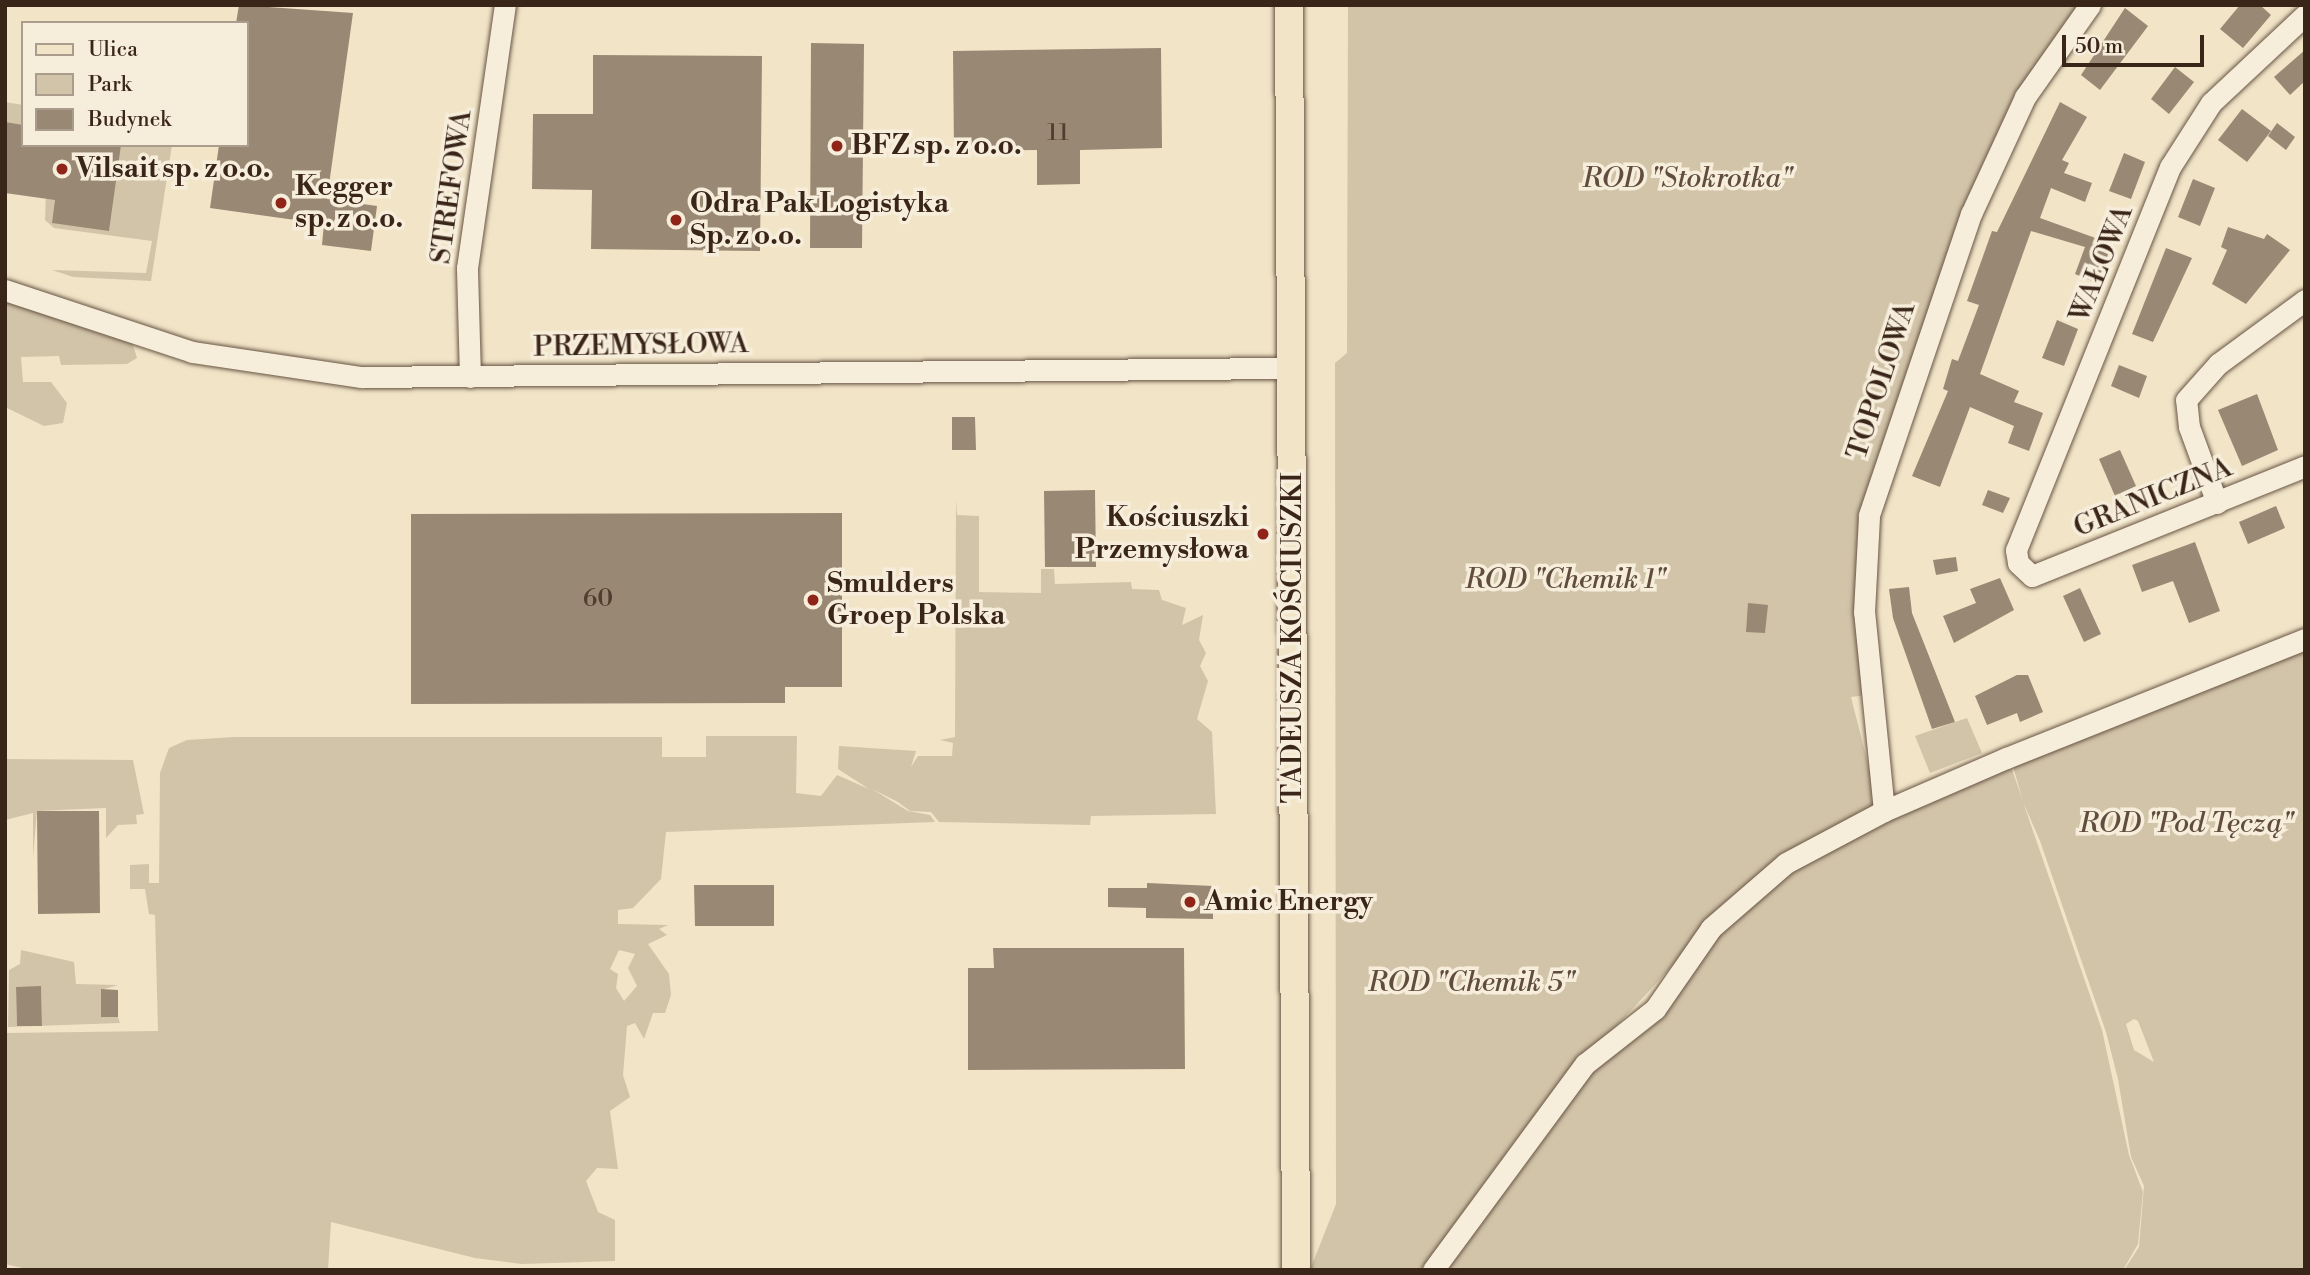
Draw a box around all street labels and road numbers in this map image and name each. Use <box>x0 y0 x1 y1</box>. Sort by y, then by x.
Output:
street label: STREFOWA <box>425 108 479 266</box>
street label: WAŁOWA <box>2063 201 2141 327</box>
street label: TOPOLOWA <box>1841 298 1923 464</box>
street label: PRZEMYSŁOWA <box>533 327 749 365</box>
street label: GRANICZNA <box>2069 451 2237 545</box>
street label: TADEUSZA KOŚCIUSZKI <box>1276 472 1310 804</box>

